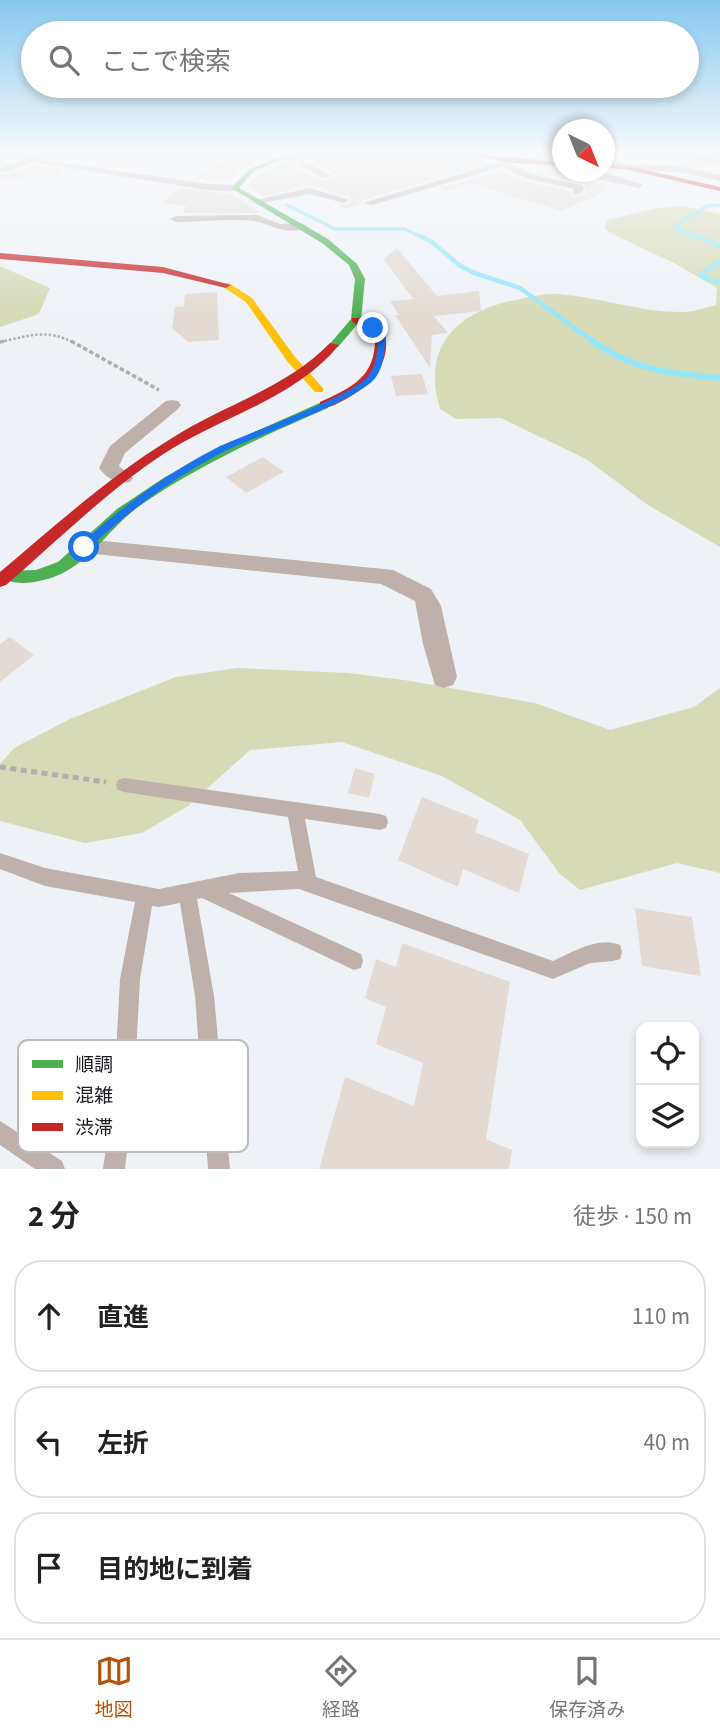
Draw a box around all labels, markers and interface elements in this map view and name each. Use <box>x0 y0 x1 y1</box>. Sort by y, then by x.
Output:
search box <box>21 21 699 98</box>
icon: search <box>45 41 83 79</box>
text: ここで検索 <box>101 43 231 80</box>
north arrow <box>552 119 615 182</box>
route end <box>357 312 388 343</box>
route start <box>68 531 99 562</box>
map controls <box>636 1022 699 1148</box>
button: locate <box>636 1022 699 1085</box>
legend <box>18 1040 248 1152</box>
text: 順調 <box>75 1052 113 1079</box>
text: 混雑 <box>75 1083 113 1110</box>
button: layers <box>636 1085 699 1148</box>
text: 渋滞 <box>75 1115 113 1142</box>
text: 2 分 <box>28 1195 80 1238</box>
text: 徒歩 · 150 m <box>573 1200 692 1233</box>
icon: ahead <box>30 1297 68 1335</box>
text: 直進 <box>97 1299 149 1336</box>
text: 110 m <box>632 1300 690 1333</box>
icon: left <box>30 1423 68 1461</box>
text: 左折 <box>97 1425 149 1462</box>
text: 40 m <box>643 1426 690 1459</box>
icon: arrive <box>30 1549 68 1587</box>
text: 目的地に到着 <box>97 1551 253 1588</box>
tab: 地図 <box>95 1652 133 1724</box>
tab: 経路 <box>322 1652 360 1724</box>
tab: 保存済み <box>549 1652 625 1724</box>

